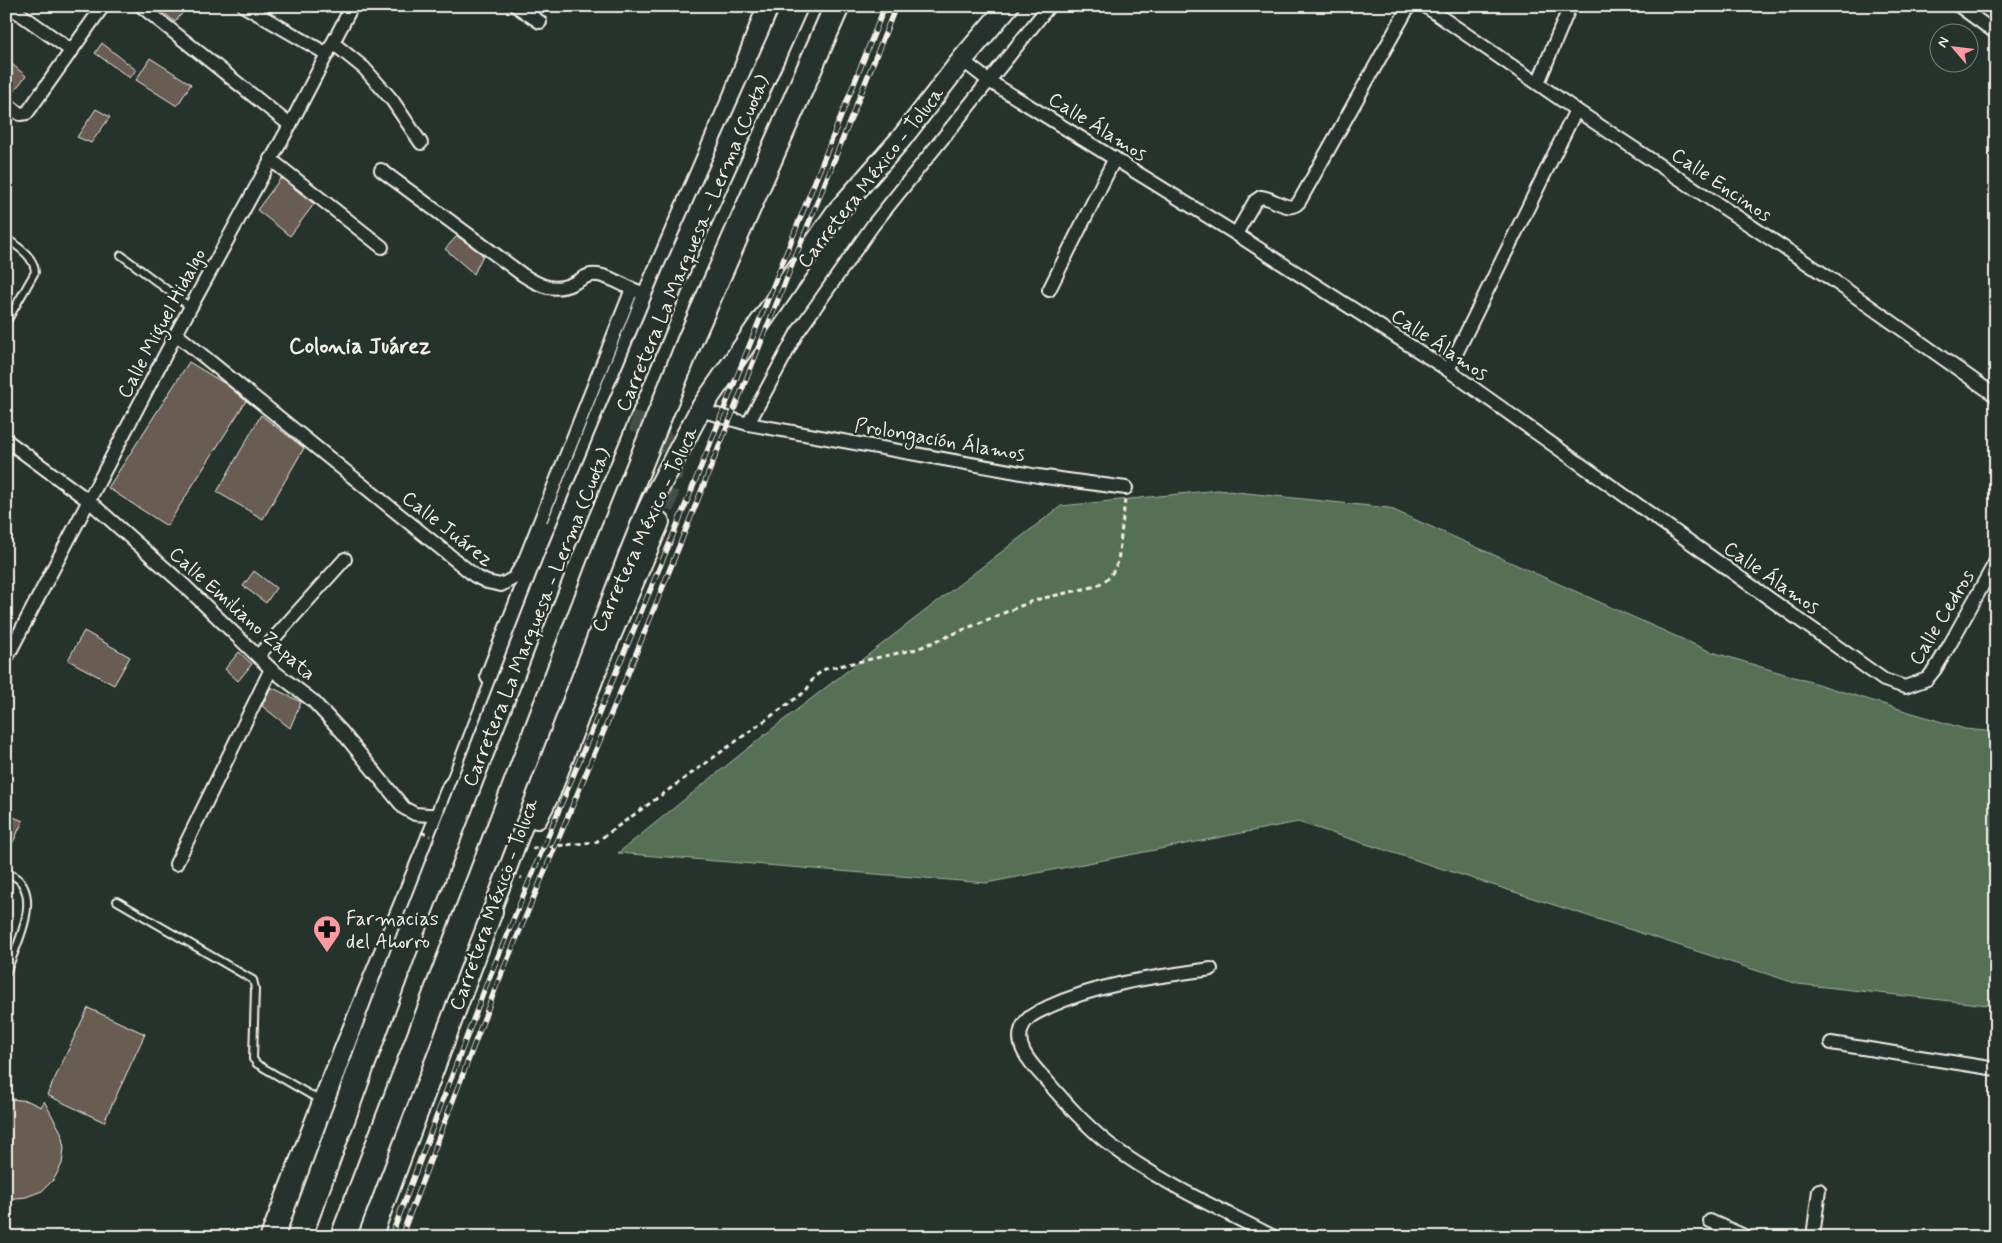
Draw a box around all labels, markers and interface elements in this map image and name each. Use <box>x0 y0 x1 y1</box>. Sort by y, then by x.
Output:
north arrow <box>1930 22 1980 72</box>
text: N <box>1933 34 1954 51</box>
street label: Carretera La Marquesa - Lerma (Cuota) <box>610 71 777 416</box>
street label: Carretera México - Toluca <box>792 81 951 275</box>
street label: Calle Álamos <box>1043 86 1152 168</box>
street label: Calle Encinos <box>1666 142 1777 229</box>
street label: Calle Miguel Hidalgo <box>111 244 215 404</box>
street label: Calle Álamos <box>1385 303 1493 388</box>
district label: Colonia Juárez <box>289 333 431 361</box>
street label: Prolongación Álamos <box>852 412 1027 470</box>
street label: Carretera México - Toluca <box>586 422 705 637</box>
street label: Carretera La Marquesa - Lerma (Cuota) <box>457 444 618 791</box>
street label: Calle Juárez <box>396 485 498 573</box>
street label: Calle Álamos <box>1718 535 1825 621</box>
street label: Calle Emiliano Zapata <box>163 541 321 687</box>
street label: Calle Cedros <box>1903 565 1981 671</box>
street label: Carretera México - Toluca <box>443 794 546 1014</box>
place label: Farmacias del Ahorro <box>346 906 439 956</box>
pharmacy icon: Farmacias del Ahorro <box>312 914 342 953</box>

